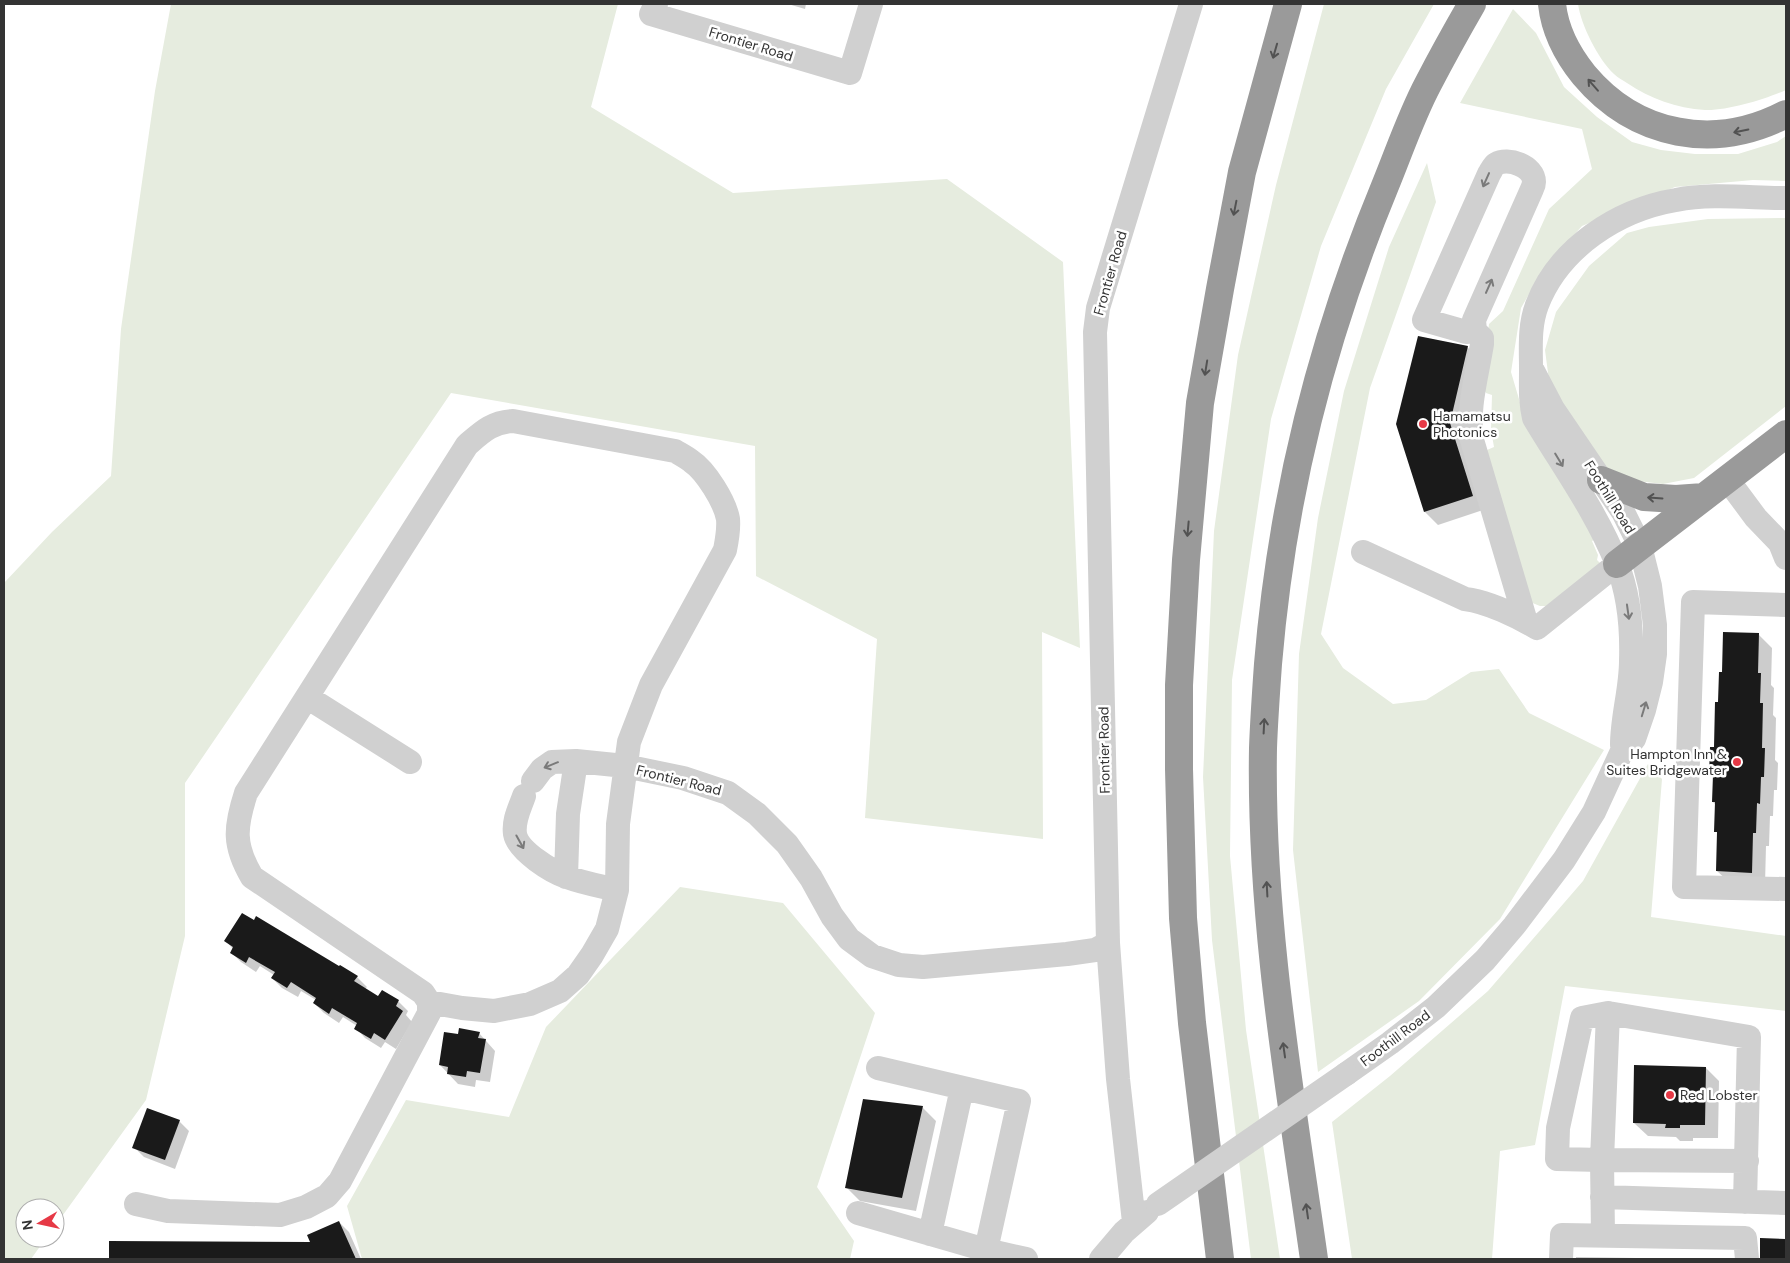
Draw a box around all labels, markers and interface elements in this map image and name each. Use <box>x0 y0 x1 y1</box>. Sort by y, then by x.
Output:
street label: Frontier Road <box>707 23 795 65</box>
one-way arrow <box>1270 42 1280 58</box>
one-way arrow <box>1587 79 1598 92</box>
one-way arrow <box>1733 127 1749 137</box>
one-way arrow <box>1481 172 1490 187</box>
one-way arrow <box>1230 200 1240 216</box>
street label: Frontier Road <box>1089 229 1131 317</box>
one-way arrow <box>1485 279 1495 294</box>
one-way arrow <box>1201 360 1211 376</box>
place label: Hamamatsu Photonics <box>1433 407 1511 441</box>
marker: Hamamatsu Photonics <box>1417 418 1429 430</box>
one-way arrow <box>1555 453 1565 467</box>
street label: Foothill Road <box>1580 457 1640 537</box>
one-way arrow <box>1648 494 1664 503</box>
one-way arrow <box>1184 521 1193 537</box>
one-way arrow <box>1623 603 1633 619</box>
one-way arrow <box>1640 702 1650 718</box>
street label: Frontier Road <box>1094 706 1114 794</box>
one-way arrow <box>1260 718 1269 734</box>
place label: Hampton Inn & Suites Bridgewater <box>1606 745 1727 779</box>
marker: Hampton Inn & Suites Bridgewater <box>1731 756 1743 768</box>
one-way arrow <box>544 761 559 770</box>
street label: Frontier Road <box>635 761 723 799</box>
one-way arrow <box>515 835 525 849</box>
one-way arrow <box>1263 881 1272 897</box>
street label: Foothill Road <box>1356 1006 1434 1070</box>
one-way arrow <box>1279 1042 1289 1058</box>
place label: Red Lobster <box>1680 1086 1758 1104</box>
marker: Red Lobster <box>1664 1089 1676 1101</box>
north arrow <box>15 1198 65 1248</box>
one-way arrow <box>1302 1203 1312 1219</box>
text: N <box>17 1219 37 1231</box>

